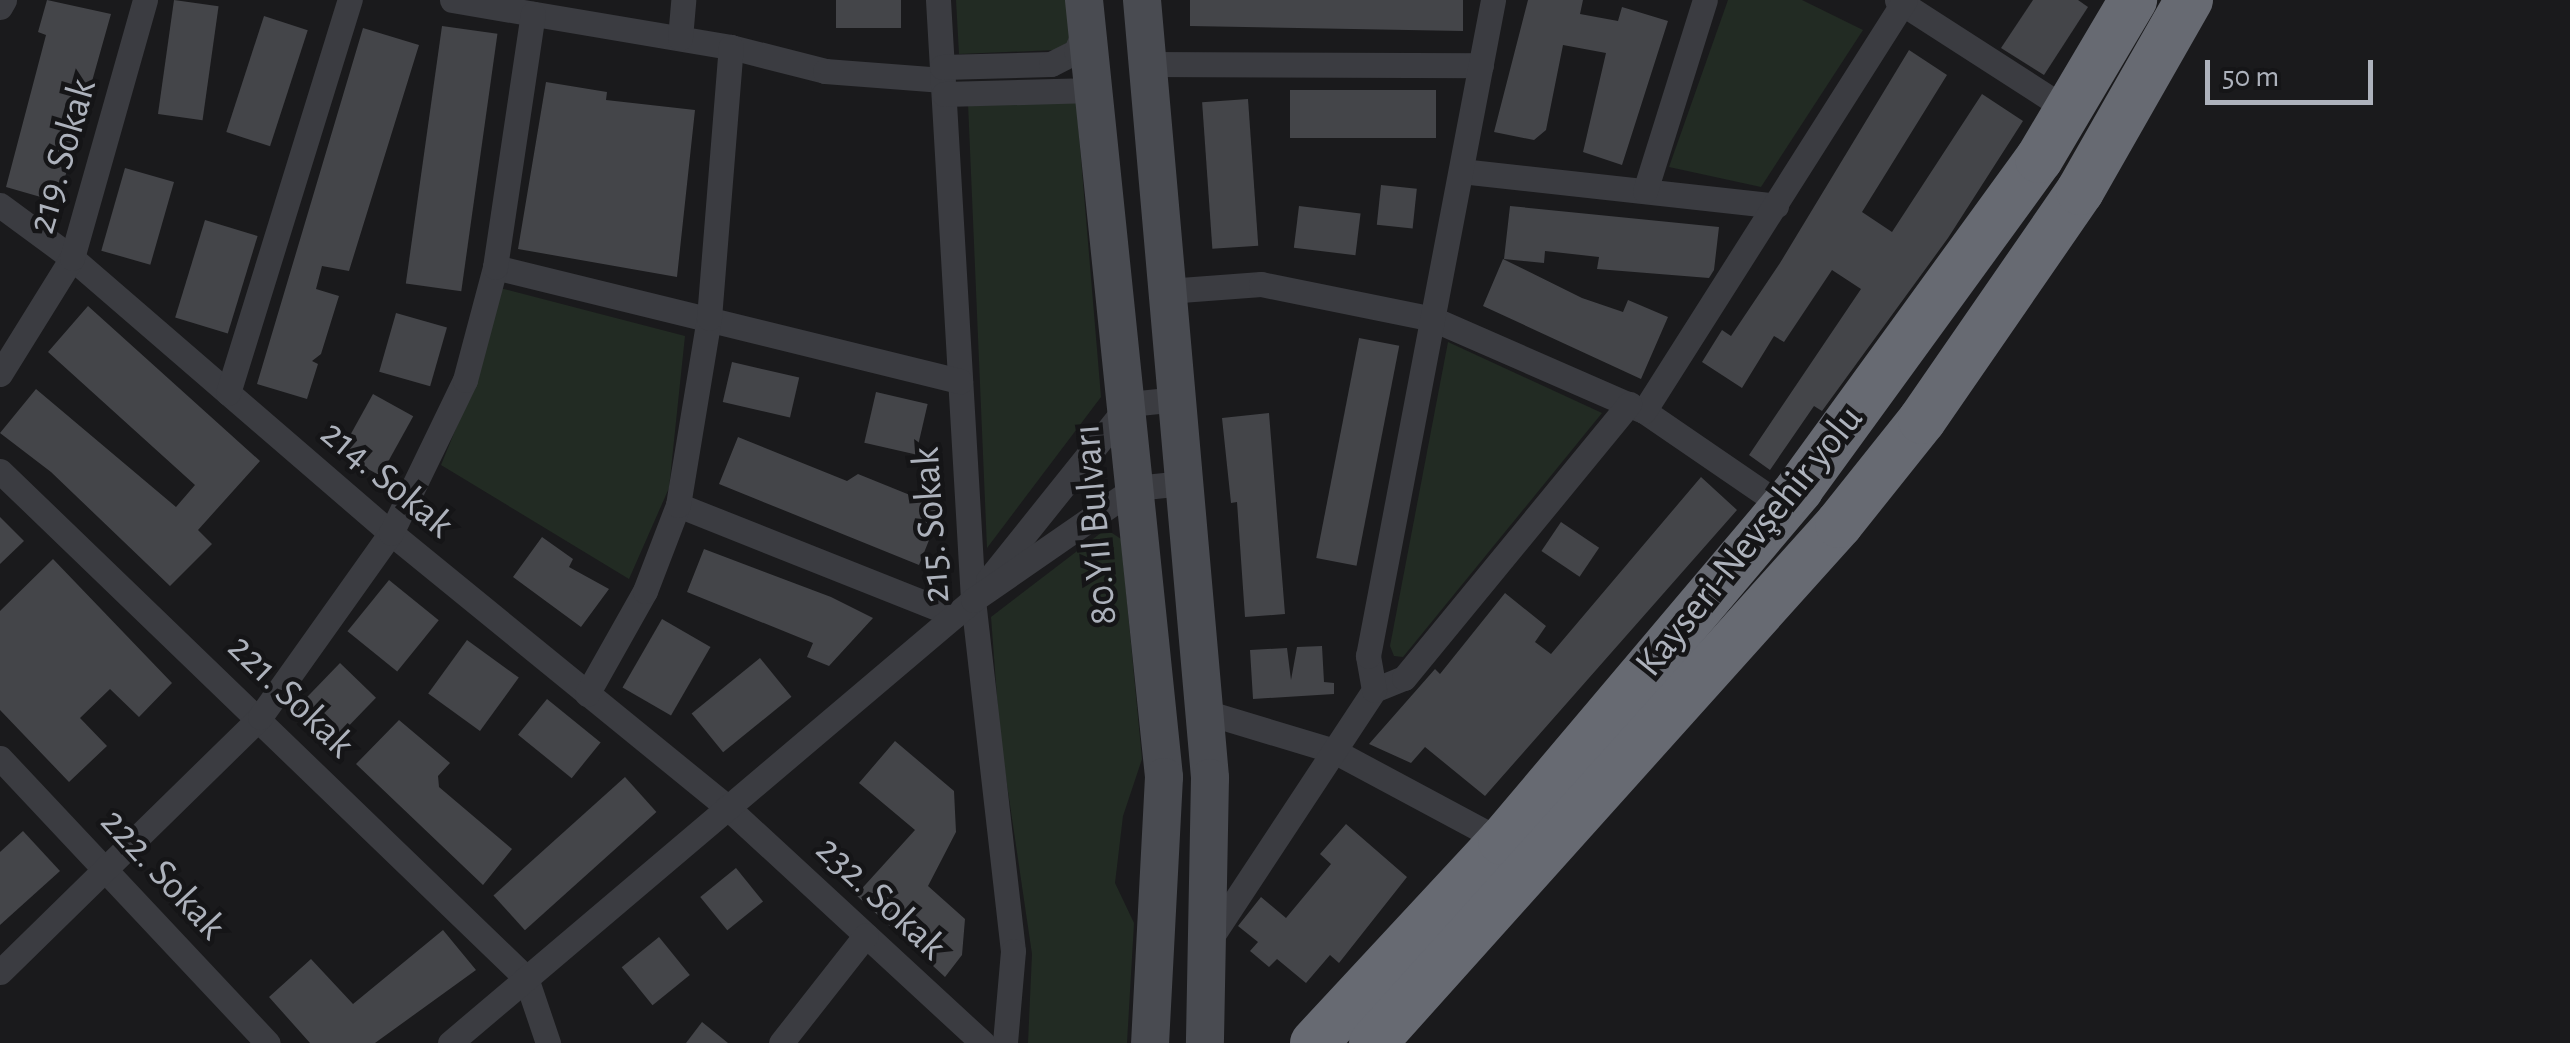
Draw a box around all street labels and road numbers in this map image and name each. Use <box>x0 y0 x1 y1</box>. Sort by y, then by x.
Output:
street label: 219. Sokak <box>17 73 107 239</box>
street label: Kayseri-Nevşehir yolu <box>1625 396 1873 686</box>
street label: 214. Sokak <box>311 410 463 548</box>
street label: 80.Yıl Bulvarı <box>1062 423 1128 627</box>
street label: 215. Sokak <box>902 445 960 605</box>
street label: 221. Sokak <box>218 624 364 768</box>
street label: 222. Sokak <box>90 798 236 950</box>
street label: 232. Sokak <box>806 826 956 970</box>

